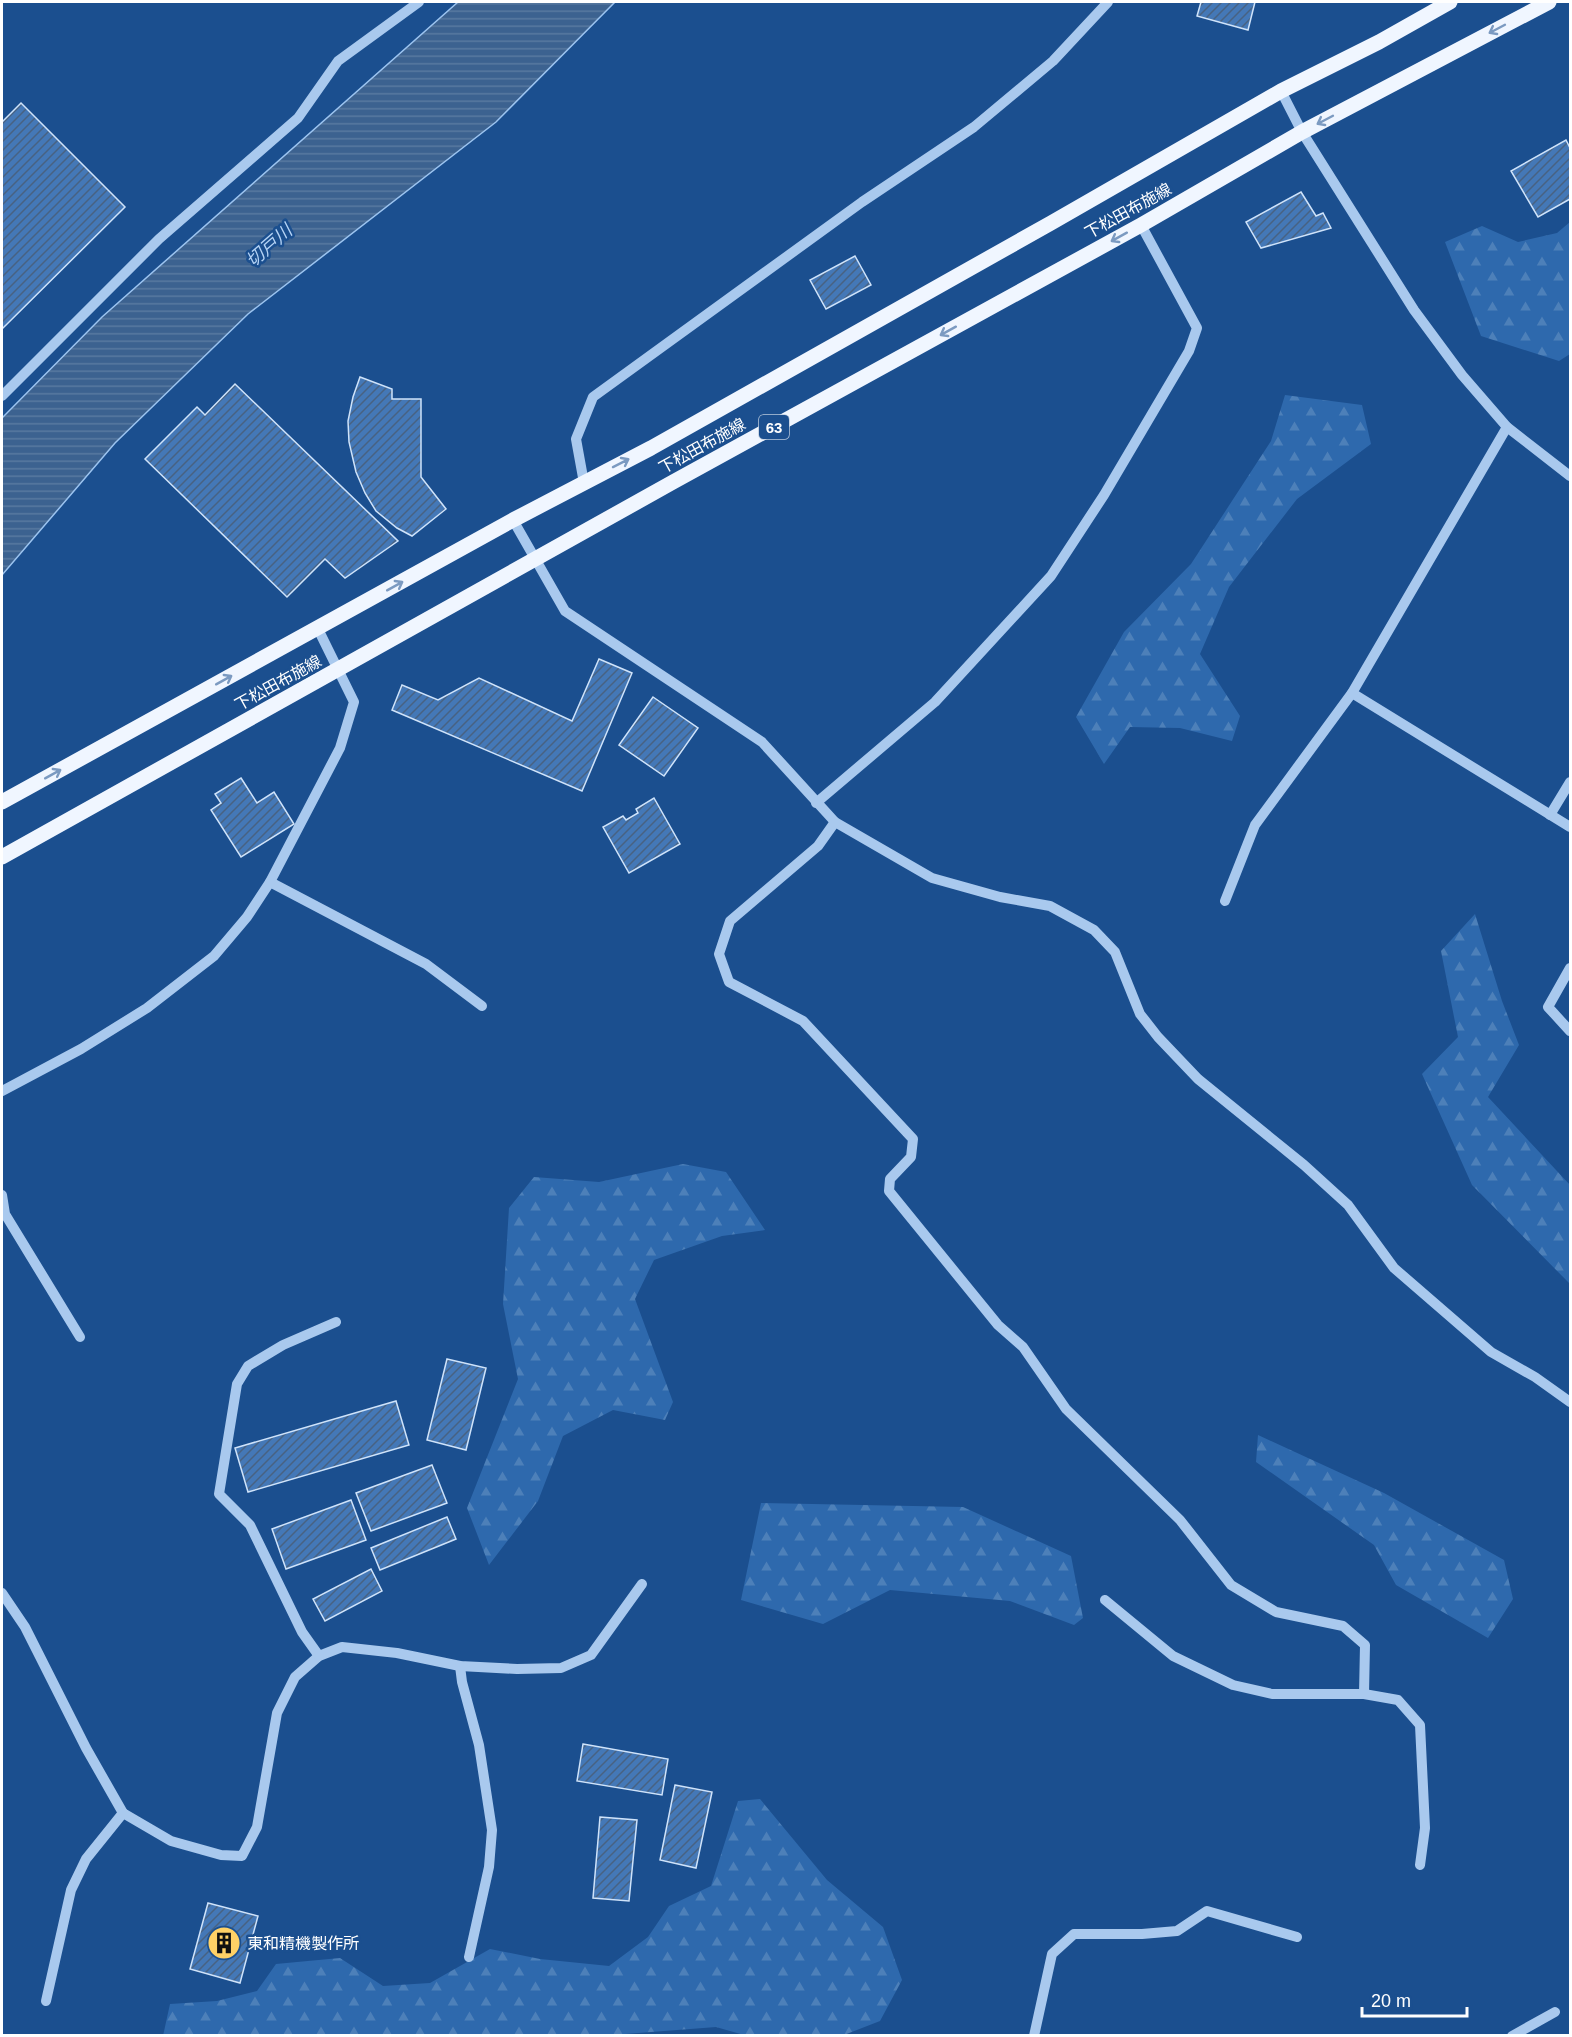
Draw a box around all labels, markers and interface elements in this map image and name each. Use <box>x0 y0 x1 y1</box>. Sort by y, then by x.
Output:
one-way arrow <box>1489 23 1506 35</box>
one-way arrow <box>1316 114 1334 126</box>
street label: 下松田布施線 <box>1082 180 1174 242</box>
water label: 切戸川 <box>242 219 297 271</box>
one-way arrow <box>1111 231 1128 243</box>
one-way arrow <box>940 325 957 337</box>
street label: 下松田布施線 <box>656 415 748 477</box>
road number: 63 <box>759 415 789 439</box>
one-way arrow <box>612 457 630 468</box>
one-way arrow <box>385 580 403 591</box>
street label: 下松田布施線 <box>232 652 324 714</box>
one-way arrow <box>215 674 232 686</box>
one-way arrow <box>44 768 61 780</box>
building icon: 東和精機製作所 <box>206 1925 242 1961</box>
place label: 東和精機製作所 <box>247 1935 359 1952</box>
scale bar <box>1362 1980 1467 2018</box>
text: 20 m <box>1371 1991 1411 2011</box>

